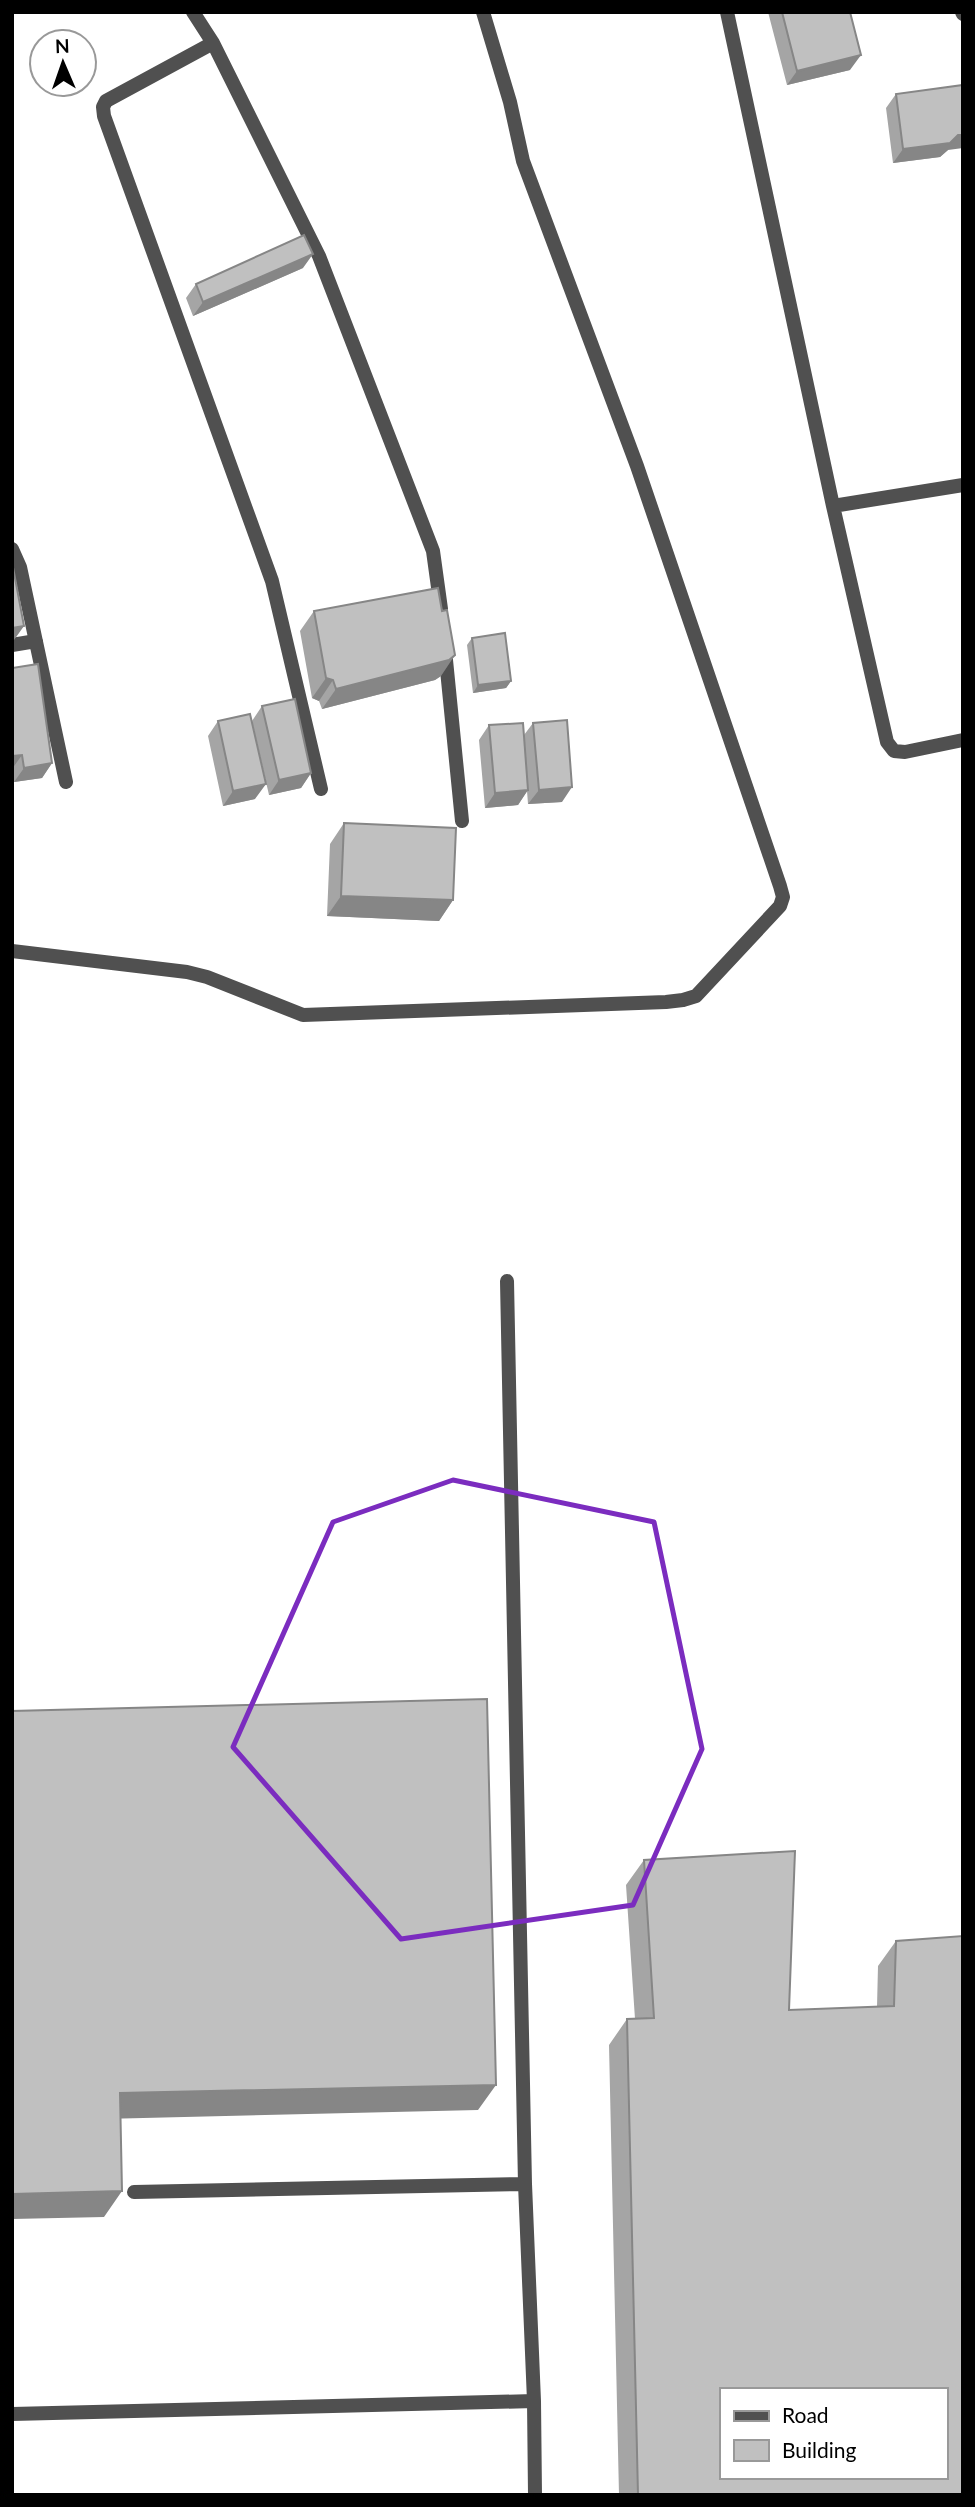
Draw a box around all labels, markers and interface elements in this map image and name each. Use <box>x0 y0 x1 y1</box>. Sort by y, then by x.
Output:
north arrow <box>28 28 98 98</box>
text: N <box>55 34 70 57</box>
legend <box>720 2388 947 2479</box>
text: Road <box>782 2402 829 2427</box>
text: Building <box>782 2437 857 2462</box>

